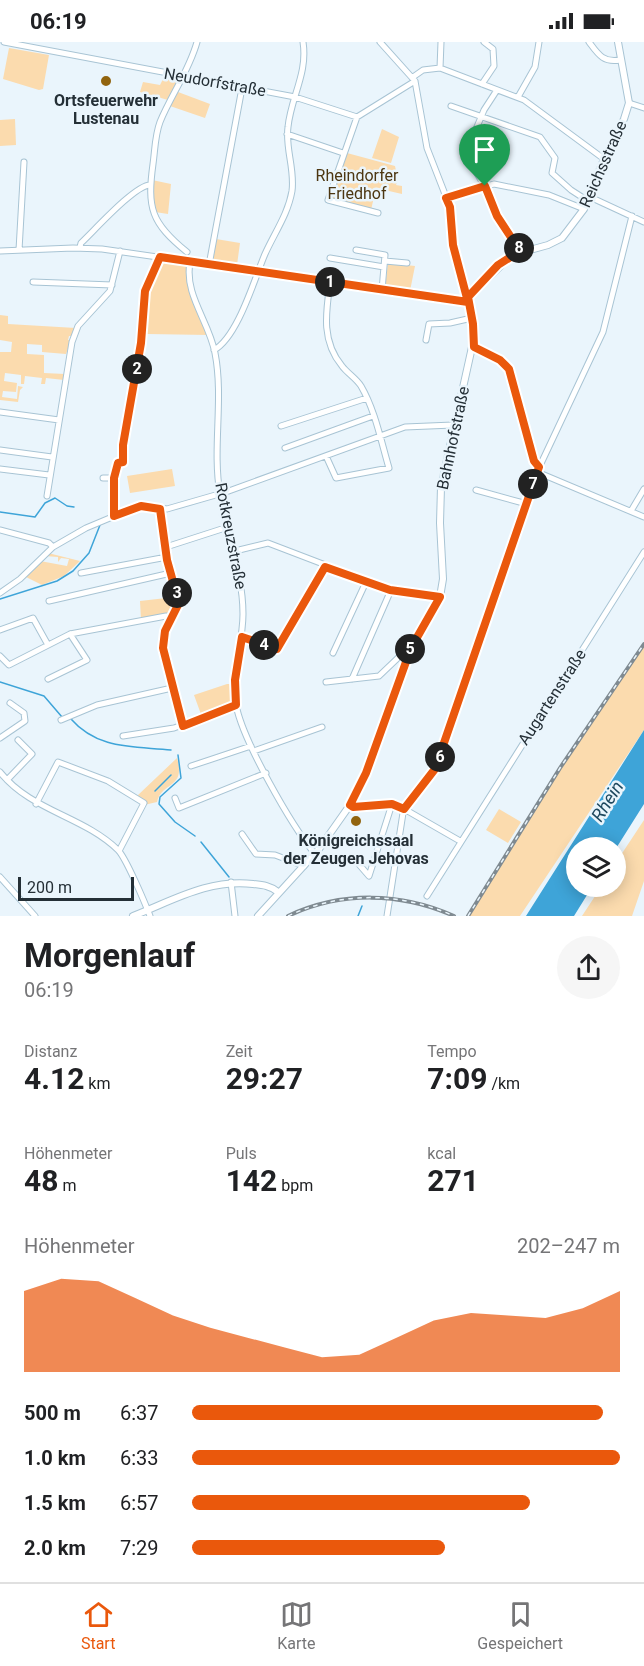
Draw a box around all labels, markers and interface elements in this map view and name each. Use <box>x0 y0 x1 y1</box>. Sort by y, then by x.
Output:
text: 06:19 <box>30 9 87 34</box>
street label: Neudorfstraße <box>162 64 268 100</box>
marker: Ortsfeuerwehr Lustenau <box>99 74 113 88</box>
place label: Ortsfeuerwehr Lustenau <box>54 91 158 128</box>
street label: Reichsstraße <box>575 118 631 210</box>
pin <box>459 124 510 186</box>
icon: arrive <box>468 133 501 166</box>
park label: Rheindorfer Friedhof <box>316 166 399 203</box>
pin: 8 <box>504 233 534 263</box>
text: 8 <box>514 238 524 257</box>
pin: 1 <box>315 267 345 297</box>
text: 1 <box>325 272 335 291</box>
pin: 2 <box>122 354 152 384</box>
text: 2 <box>132 359 142 378</box>
street label: Bahnhofstraße <box>433 385 473 491</box>
pin: 7 <box>518 469 548 499</box>
text: 7 <box>528 474 538 493</box>
street label: Rotkreuzstraße <box>211 481 251 591</box>
pin: 3 <box>162 578 192 608</box>
text: 3 <box>172 583 182 602</box>
pin: 4 <box>249 630 279 660</box>
pin: 5 <box>395 634 425 664</box>
text: 4 <box>259 635 269 654</box>
text: 5 <box>405 639 415 658</box>
street label: Augartenstraße <box>514 645 590 749</box>
pin: 6 <box>425 742 455 772</box>
text: 6 <box>435 747 445 766</box>
water label: Rhein <box>587 777 627 825</box>
marker: Königreichssaal der Zeugen Jehovas <box>349 814 363 828</box>
place label: Königreichssaal der Zeugen Jehovas <box>283 831 429 868</box>
map controls <box>566 837 626 897</box>
button: layers <box>566 837 626 897</box>
scale bar <box>18 874 134 902</box>
text: 200 m <box>27 878 72 897</box>
text: Morgenlauf <box>24 936 195 975</box>
button: share <box>557 936 620 999</box>
text: 06:19 <box>24 978 74 1002</box>
text: Distanz <box>24 1042 77 1061</box>
text: Zeit <box>226 1042 253 1061</box>
text: Tempo <box>427 1042 477 1061</box>
text: 4.12 <box>24 1061 84 1096</box>
text: 29:27 <box>226 1061 303 1096</box>
text: 7:09 <box>427 1061 487 1096</box>
text: km <box>84 1074 110 1093</box>
text: /km <box>487 1074 520 1093</box>
text: Höhenmeter <box>24 1144 112 1163</box>
text: Puls <box>226 1144 257 1163</box>
text: kcal <box>427 1144 456 1163</box>
text: 48 <box>24 1163 58 1198</box>
text: 142 <box>226 1163 277 1198</box>
text: 271 <box>427 1163 479 1198</box>
text: m <box>58 1176 76 1195</box>
text: bpm <box>277 1176 313 1195</box>
text: Höhenmeter <box>24 1234 134 1258</box>
text: 202–247 m <box>517 1234 620 1258</box>
text: 500 m <box>24 1401 81 1425</box>
text: 6:37 <box>120 1401 159 1425</box>
text: 1.0 km <box>24 1446 86 1470</box>
text: 6:33 <box>120 1446 159 1470</box>
text: 1.5 km <box>24 1491 86 1515</box>
text: 6:57 <box>120 1491 159 1515</box>
text: 2.0 km <box>24 1536 86 1560</box>
text: 7:29 <box>120 1536 159 1560</box>
tab: Start <box>81 1598 115 1653</box>
tab: Karte <box>277 1598 316 1653</box>
tab: Gespeichert <box>477 1598 563 1653</box>

